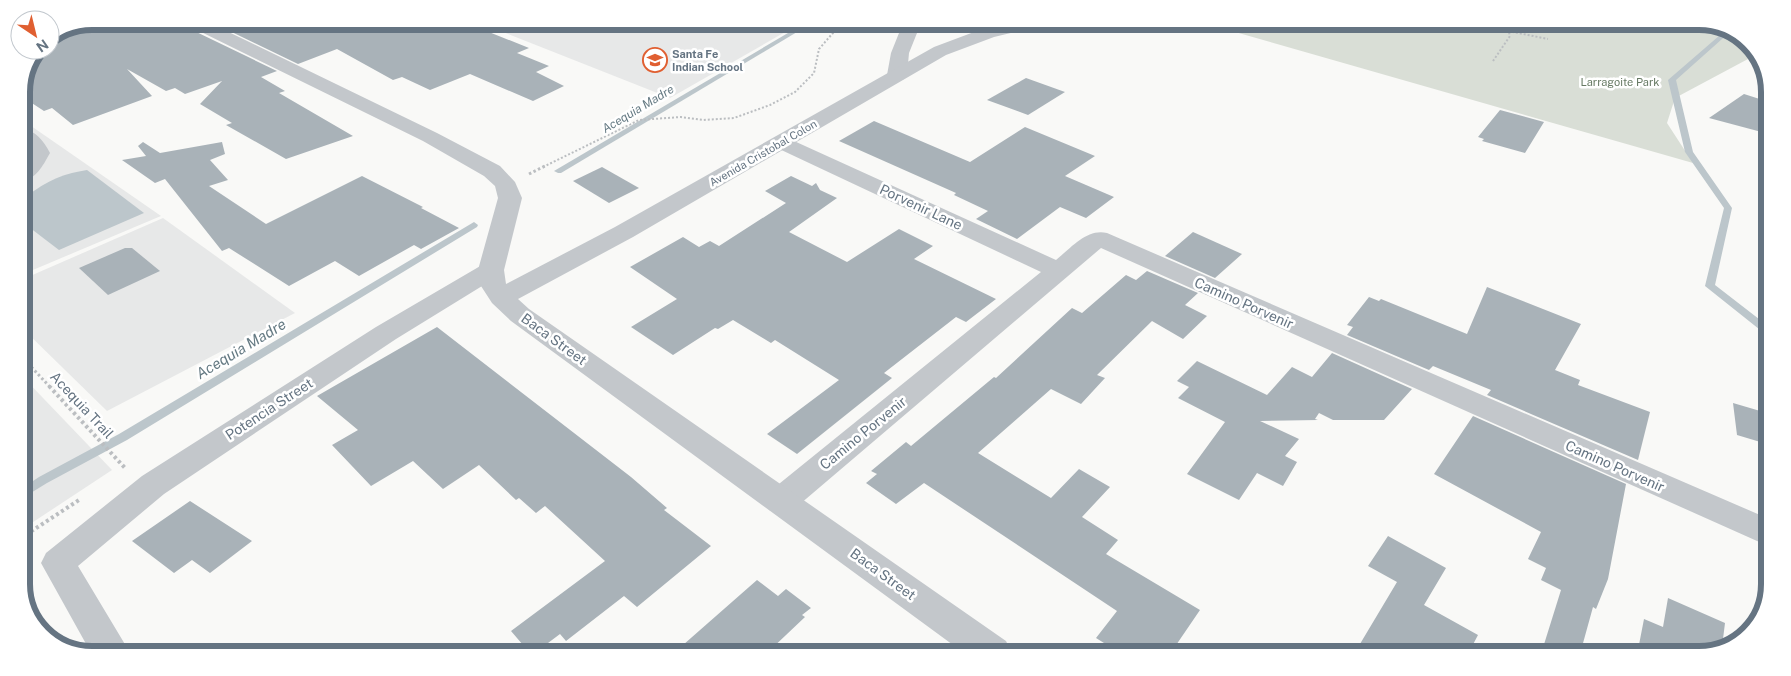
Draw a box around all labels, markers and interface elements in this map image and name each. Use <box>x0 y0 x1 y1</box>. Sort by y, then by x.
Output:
north arrow <box>10 10 60 60</box>
text: N <box>33 36 52 55</box>
school or university icon: Santa Fe Indian School <box>642 47 668 73</box>
place label: Santa Fe Indian School <box>672 48 744 73</box>
park label: Larragoite Park <box>1581 76 1659 88</box>
water label: Acequia Madre <box>600 82 677 136</box>
street label: Avenida Cristobal Colon <box>707 117 819 189</box>
street label: Porvenir Lane <box>877 181 965 233</box>
street label: Camino Porvenir <box>1192 274 1296 332</box>
street label: Baca Street <box>518 310 590 368</box>
water label: Acequia Madre <box>193 315 289 382</box>
street label: Acequia Trail <box>47 368 117 442</box>
street label: Potencia Street <box>222 375 316 443</box>
street label: Camino Porvenir <box>817 393 909 473</box>
street label: Camino Porvenir <box>1563 437 1667 495</box>
street label: Baca Street <box>847 545 919 603</box>

